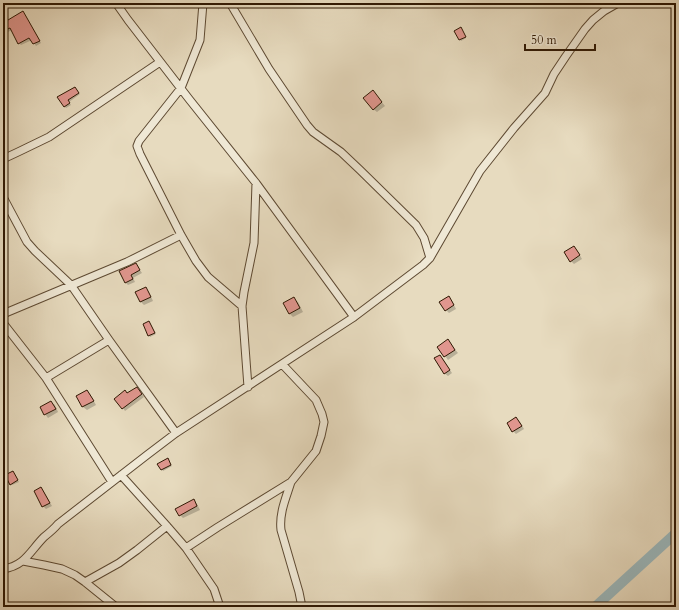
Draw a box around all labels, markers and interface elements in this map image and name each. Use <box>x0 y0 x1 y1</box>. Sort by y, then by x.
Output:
scale bar <box>525 26 595 52</box>
text: 50 m <box>531 32 558 48</box>

